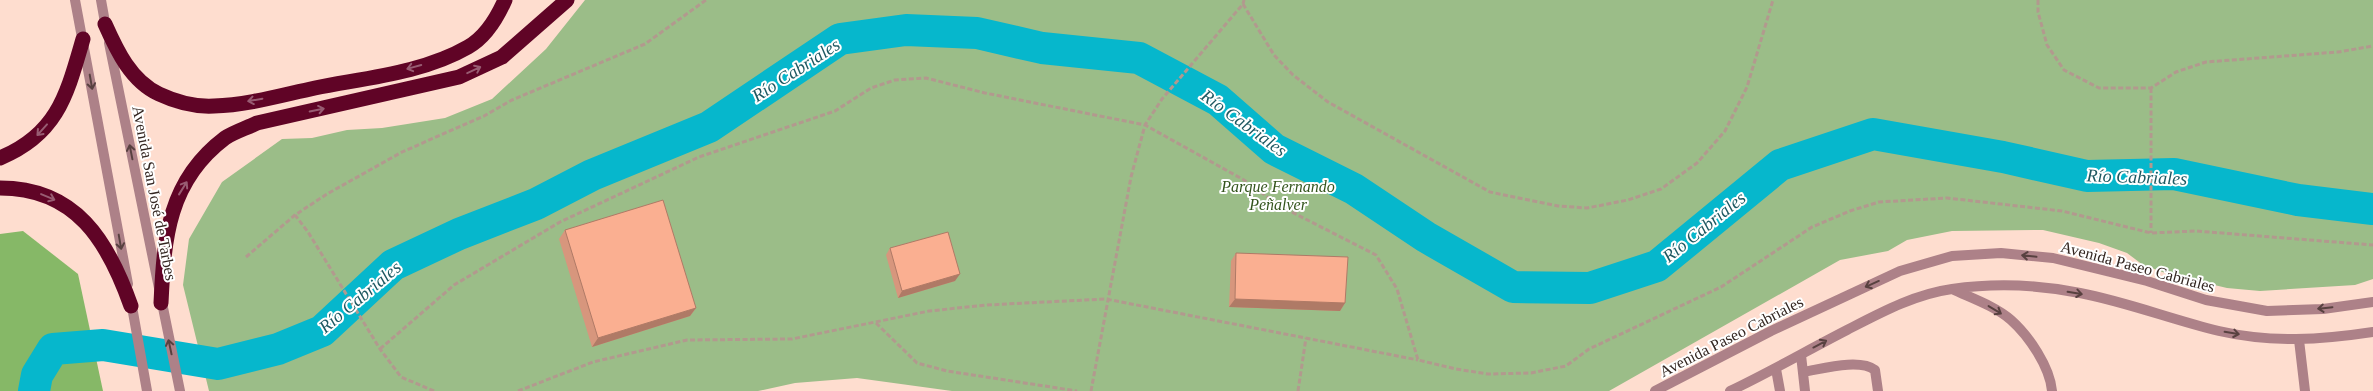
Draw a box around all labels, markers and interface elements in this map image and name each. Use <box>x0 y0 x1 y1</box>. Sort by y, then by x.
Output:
water label: Río Cabriales <box>748 34 844 106</box>
one-way arrow <box>406 63 422 72</box>
one-way arrow <box>467 65 482 75</box>
one-way arrow <box>87 74 97 90</box>
water label: Río Cabriales <box>1197 85 1291 161</box>
one-way arrow <box>247 96 263 106</box>
street label: Avenida San José de Tarbes <box>129 104 180 282</box>
one-way arrow <box>309 105 325 114</box>
one-way arrow <box>36 124 48 136</box>
one-way arrow <box>126 145 135 161</box>
water label: Río Cabriales <box>2085 165 2188 189</box>
park label: Parque Fernando Peñalver <box>1220 178 1335 213</box>
one-way arrow <box>179 181 189 195</box>
water label: Río Cabriales <box>1658 188 1749 267</box>
one-way arrow <box>40 193 55 202</box>
one-way arrow <box>116 234 125 250</box>
street label: Avenida Paseo Cabriales <box>2059 238 2217 295</box>
one-way arrow <box>2021 251 2037 261</box>
water label: Río Cabriales <box>314 257 405 338</box>
one-way arrow <box>1865 279 1880 289</box>
one-way arrow <box>2067 288 2083 298</box>
street label: Avenida Paseo Cabriales <box>1657 293 1806 380</box>
one-way arrow <box>2317 304 2333 313</box>
one-way arrow <box>1987 306 2001 316</box>
one-way arrow <box>2224 328 2240 338</box>
one-way arrow <box>165 339 175 355</box>
one-way arrow <box>1812 339 1827 349</box>

